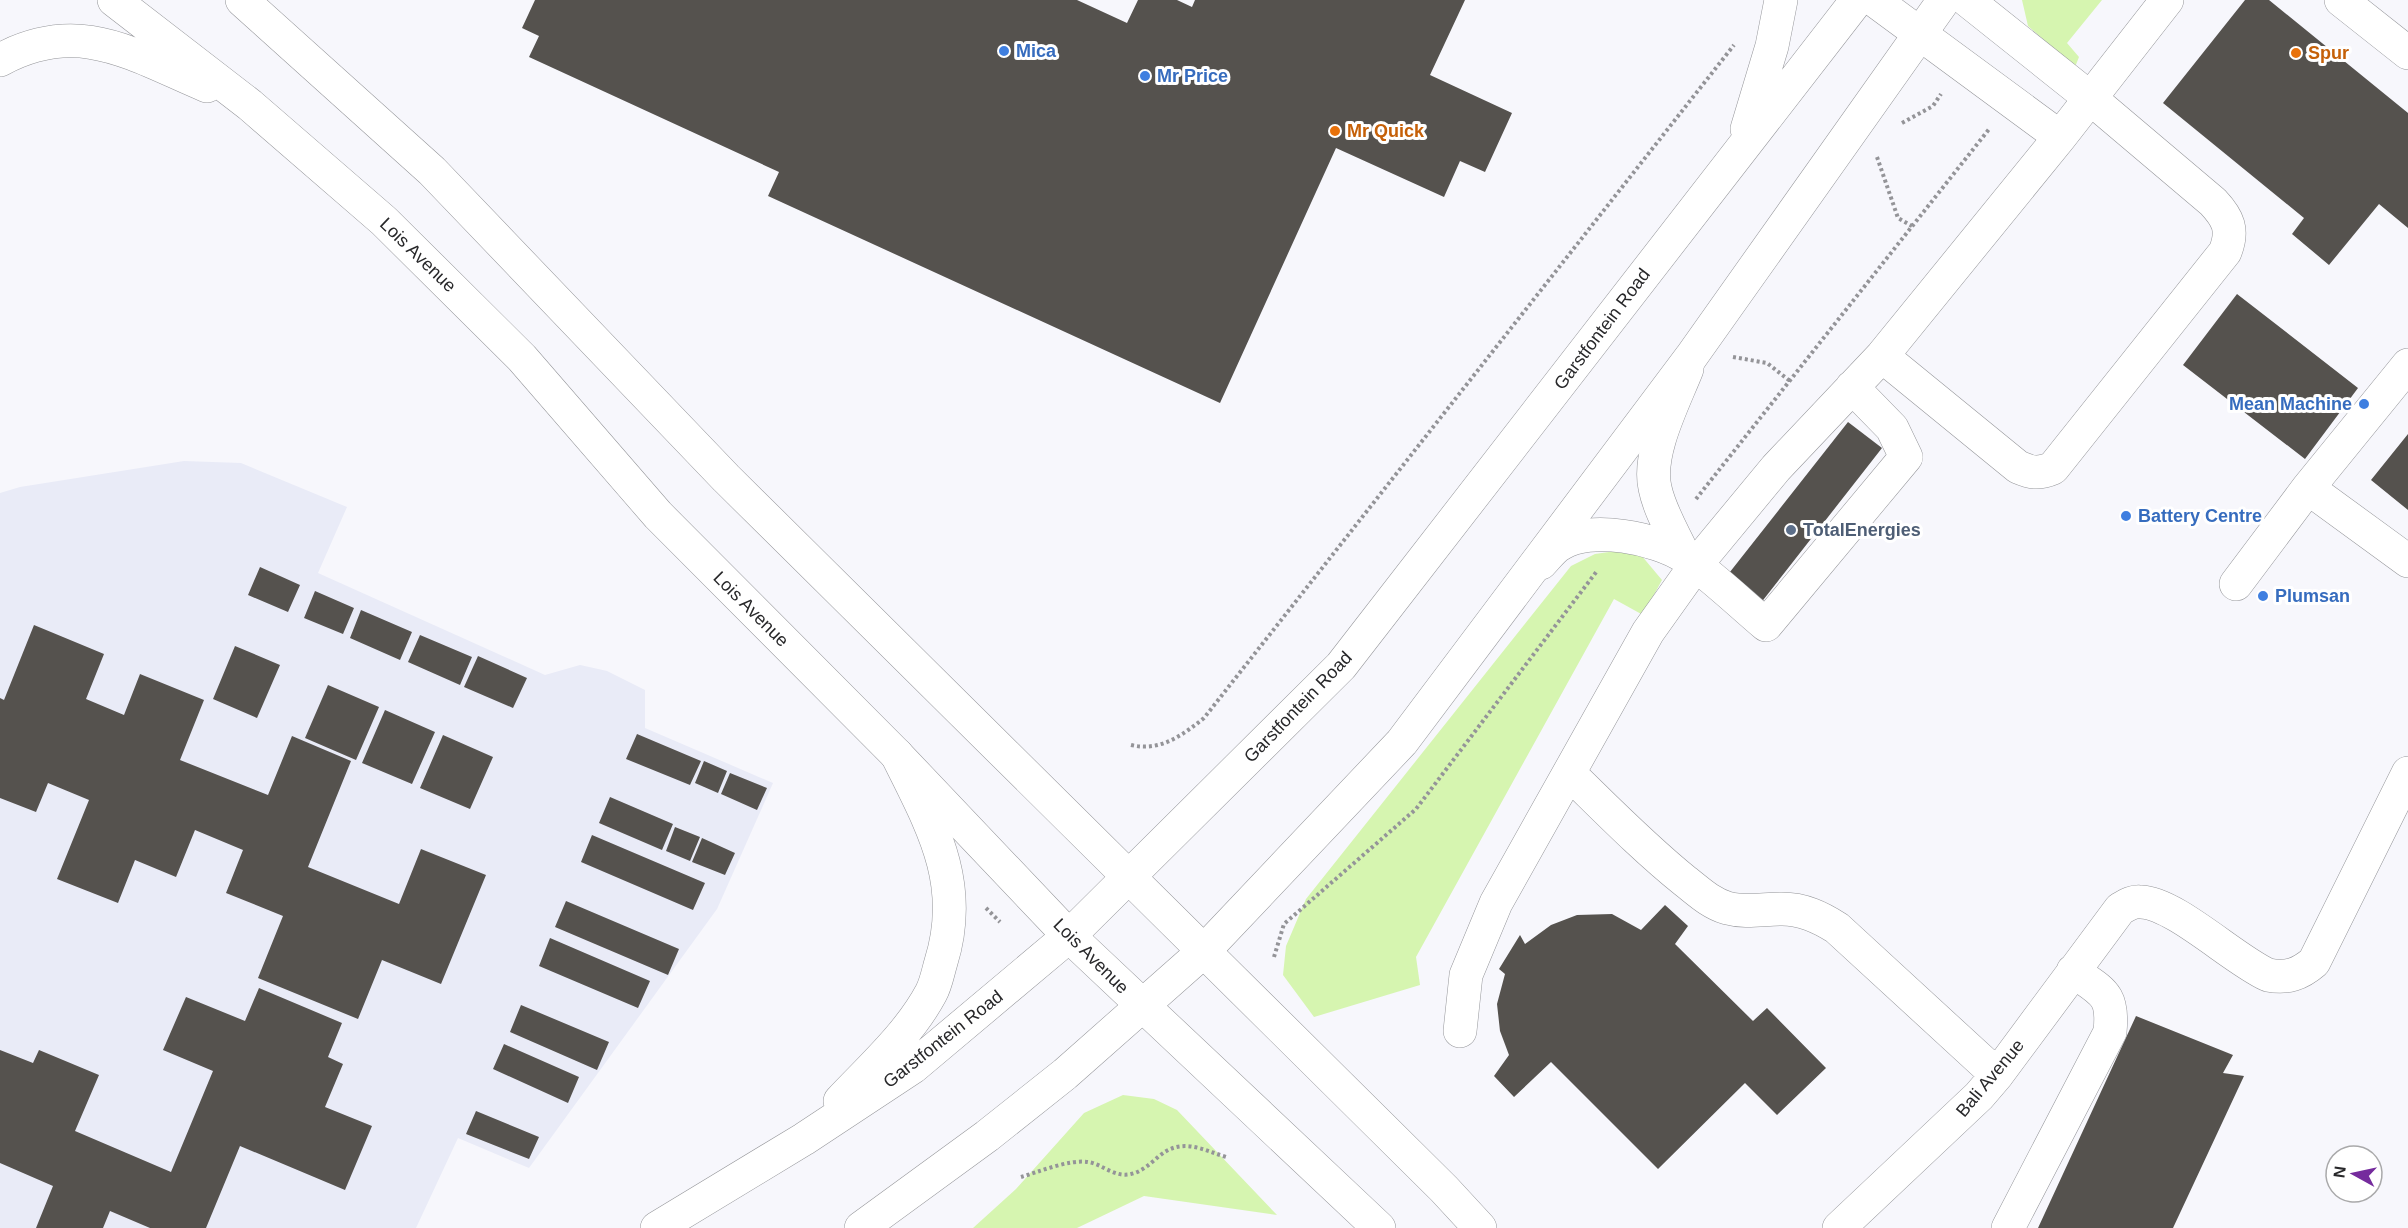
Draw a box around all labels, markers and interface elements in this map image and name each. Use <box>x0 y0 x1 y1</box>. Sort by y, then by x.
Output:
place label: Mica <box>1016 41 1057 61</box>
place label: Spur <box>2308 43 2349 63</box>
marker: Mica <box>997 44 1011 58</box>
marker: Spur <box>2289 46 2303 60</box>
place label: Mr Price <box>1157 66 1228 86</box>
marker: Mr Price <box>1138 69 1152 83</box>
place label: Mr Quick <box>1347 121 1425 141</box>
marker: Mr Quick <box>1328 124 1342 138</box>
street label: Lois Avenue <box>376 214 460 296</box>
street label: Garstfontein Road <box>1550 265 1654 393</box>
place label: Mean Machine <box>2229 394 2352 414</box>
marker: Mean Machine <box>2357 397 2371 411</box>
place label: Battery Centre <box>2138 506 2262 526</box>
marker: Battery Centre <box>2119 509 2133 523</box>
place label: TotalEnergies <box>1803 520 1921 540</box>
marker: TotalEnergies <box>1784 523 1798 537</box>
street label: Lois Avenue <box>709 567 793 651</box>
place label: Plumsan <box>2275 586 2350 606</box>
marker: Plumsan <box>2256 589 2270 603</box>
street label: Garstfontein Road <box>1240 648 1356 766</box>
street label: Lois Avenue <box>1049 914 1133 998</box>
street label: Garstfontein Road <box>879 986 1007 1092</box>
street label: Bali Avenue <box>1952 1035 2028 1121</box>
north arrow <box>2324 1144 2384 1204</box>
text: N <box>2330 1165 2349 1179</box>

